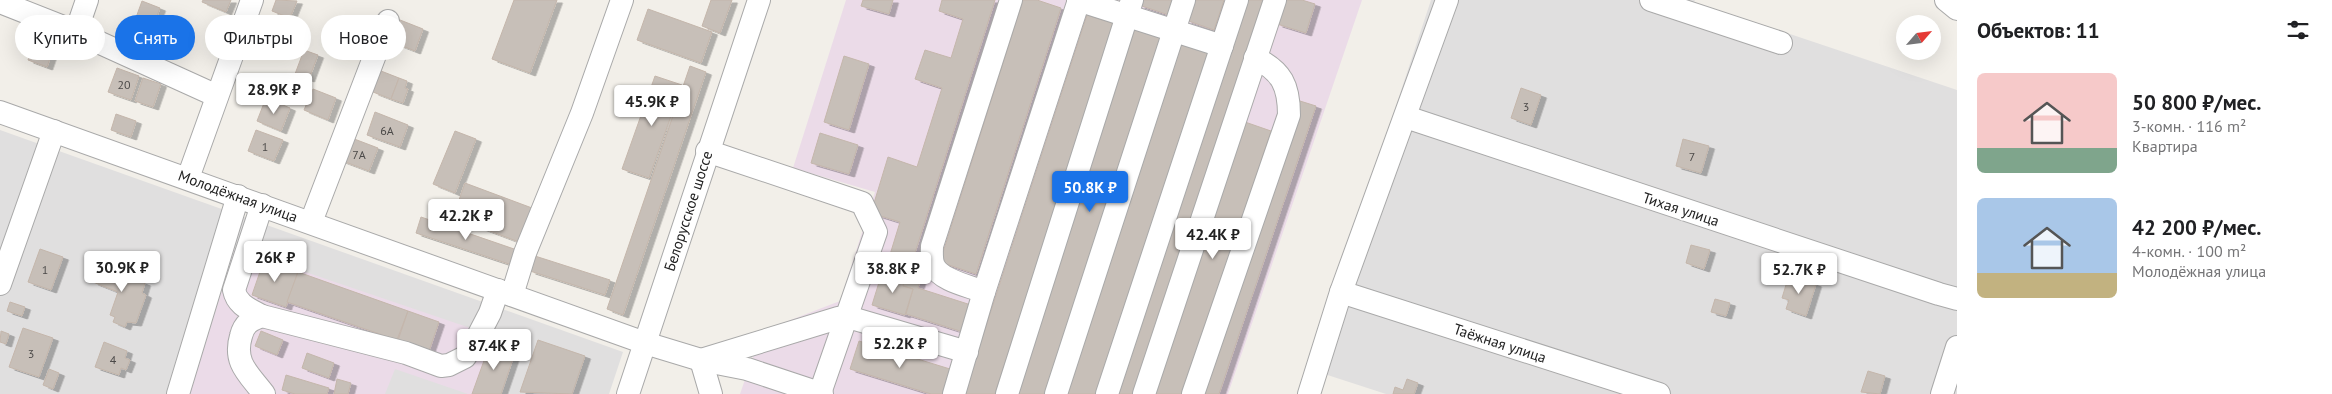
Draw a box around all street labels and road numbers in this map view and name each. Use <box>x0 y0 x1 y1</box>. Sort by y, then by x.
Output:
street label: Белорусское шоссе <box>660 148 716 274</box>
street label: Молодёжная улица <box>176 166 300 226</box>
street label: Тихая улица <box>1640 188 1722 230</box>
street label: Таёжная улица <box>1451 319 1549 367</box>

